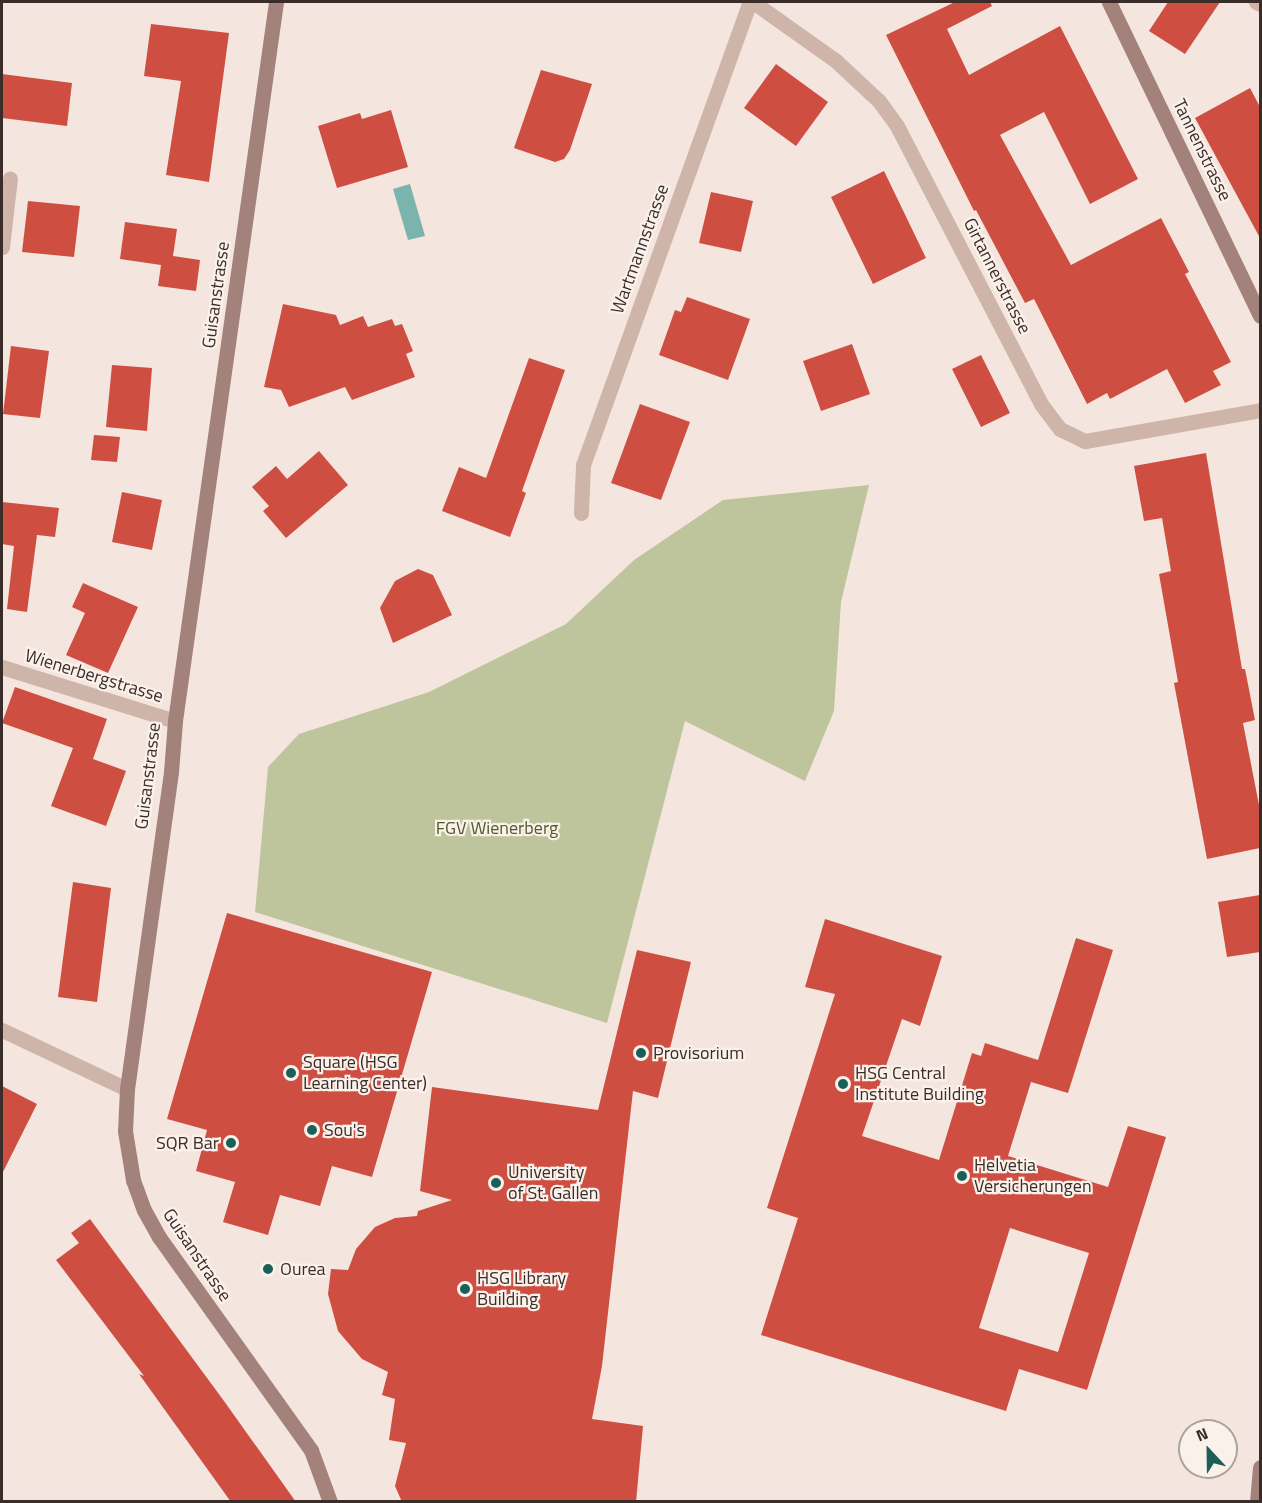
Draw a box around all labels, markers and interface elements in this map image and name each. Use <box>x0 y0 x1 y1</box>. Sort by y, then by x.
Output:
street label: Tannenstrasse <box>1168 96 1236 204</box>
street label: Wartmannstrasse <box>607 181 673 317</box>
street label: Girtannerstrasse <box>959 215 1035 337</box>
street label: Guisanstrasse <box>198 240 234 350</box>
street label: Wienerbergstrasse <box>22 645 166 707</box>
street label: Guisanstrasse <box>131 721 165 831</box>
park label: FGV Wienerberg <box>436 817 558 839</box>
place label: Provisorium <box>653 1042 744 1064</box>
marker: Provisorium <box>634 1046 648 1060</box>
place label: Square (HSG Learning Center) <box>303 1052 427 1094</box>
place label: HSG Central Institute Building <box>855 1063 984 1106</box>
marker: Square (HSG Learning Center) <box>284 1066 298 1080</box>
marker: HSG Central Institute Building <box>836 1077 850 1091</box>
place label: Sou's <box>324 1119 365 1141</box>
marker: Sou's <box>305 1123 319 1137</box>
place label: SQR Bar <box>156 1132 219 1154</box>
marker: SQR Bar <box>224 1136 238 1150</box>
place label: Helvetia Versicherungen <box>974 1155 1092 1198</box>
place label: University of St. Gallen <box>508 1162 598 1204</box>
marker: Helvetia Versicherungen <box>955 1169 969 1183</box>
marker: University of St. Gallen <box>489 1176 503 1190</box>
street label: Guisanstrasse <box>158 1204 236 1306</box>
place label: Ourea <box>280 1258 326 1280</box>
marker: Ourea <box>261 1262 275 1276</box>
place label: HSG Library Building <box>477 1268 566 1310</box>
marker: HSG Library Building <box>458 1282 472 1296</box>
north arrow <box>1178 1419 1238 1479</box>
text: N <box>1192 1421 1212 1447</box>

